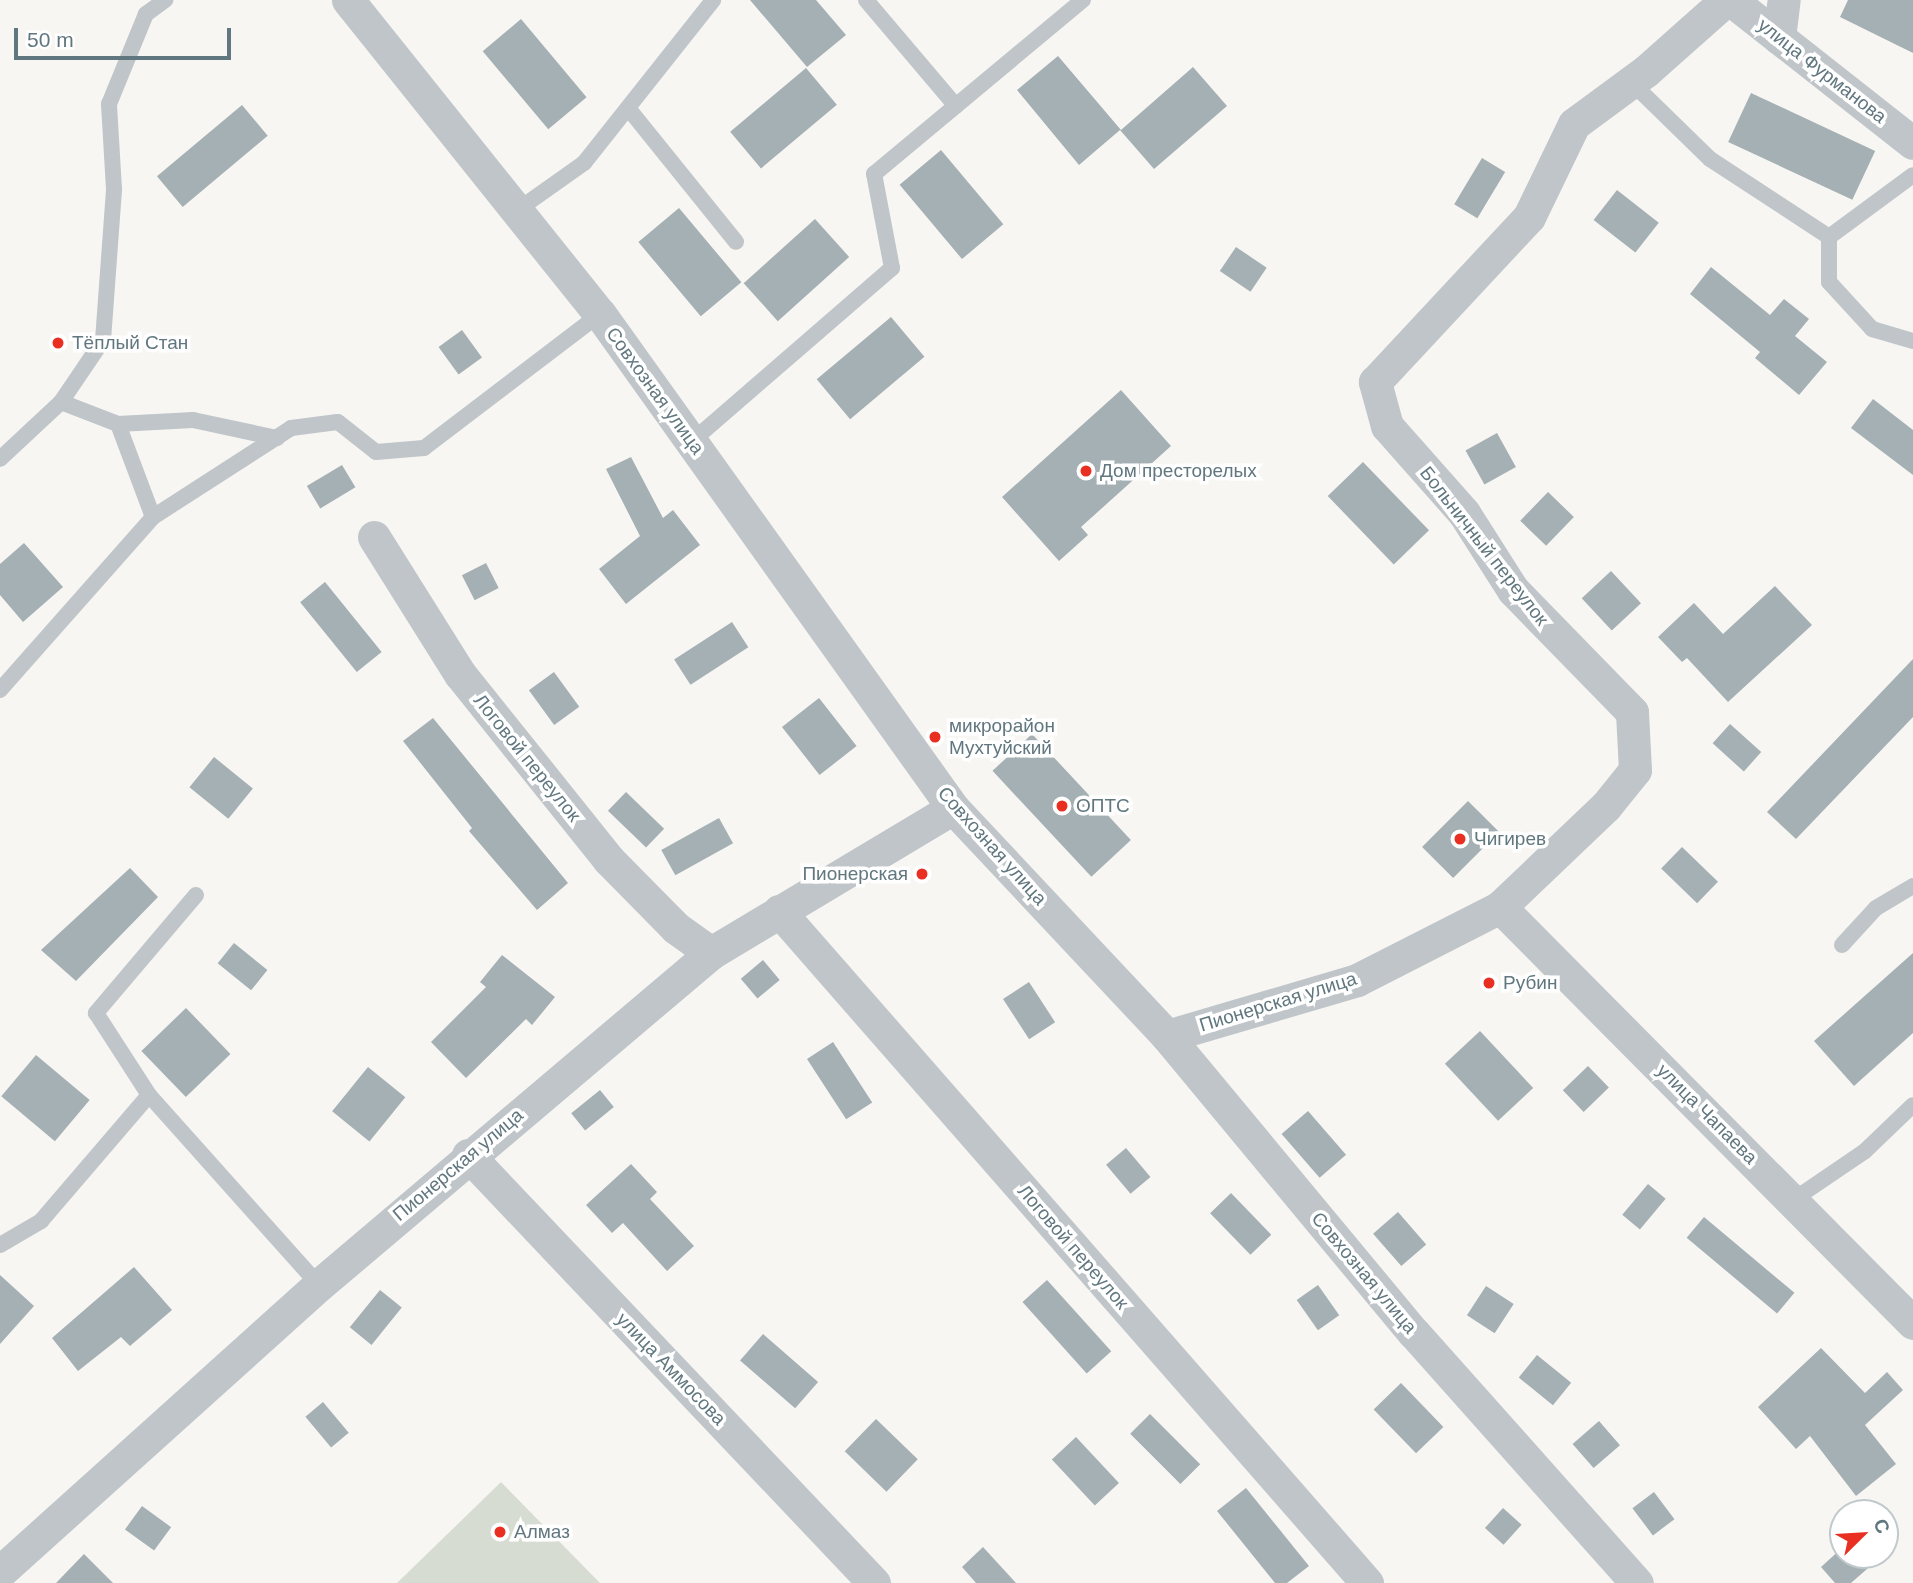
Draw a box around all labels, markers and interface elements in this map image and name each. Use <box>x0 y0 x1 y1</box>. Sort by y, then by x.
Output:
scale bar <box>18 14 234 58</box>
street label: улица Фурманова <box>1753 14 1891 128</box>
text: 50 m <box>27 28 74 51</box>
street label: Совхозная улица <box>601 323 709 459</box>
place label: Тёплый Стан <box>72 332 188 354</box>
marker: Тёплый Стан <box>50 335 66 351</box>
place label: Дом престорелых <box>1100 460 1257 482</box>
street label: Больничный переулок <box>1415 462 1553 630</box>
marker: Дом престорелых <box>1078 463 1094 479</box>
street label: Логовой переулок <box>469 690 585 826</box>
place label: микрорайон Мухтуйский <box>949 715 1055 759</box>
marker: микрорайон Мухтуйский <box>927 729 943 745</box>
street label: Совхозная улица <box>933 782 1051 910</box>
place label: ОПТС <box>1076 795 1130 817</box>
marker: ОПТС <box>1054 798 1070 814</box>
place label: Чигирев <box>1474 828 1546 850</box>
marker: Чигирев <box>1452 831 1468 847</box>
place label: Пионерская <box>802 863 908 885</box>
marker: Пионерская <box>914 866 930 882</box>
street label: Пионерская улица <box>1197 967 1359 1037</box>
place label: Рубин <box>1503 972 1557 994</box>
marker: Рубин <box>1481 975 1497 991</box>
street label: улица Чапаева <box>1652 1059 1762 1169</box>
street label: Пионерская улица <box>388 1104 528 1226</box>
street label: Логовой переулок <box>1013 1180 1133 1314</box>
street label: Совхозная улица <box>1307 1208 1421 1338</box>
street label: улица Аммосова <box>612 1308 730 1430</box>
north arrow <box>1829 1499 1899 1569</box>
text: С <box>1869 1516 1894 1537</box>
place label: Алмаз <box>514 1521 570 1543</box>
marker: Алмаз <box>492 1524 508 1540</box>

